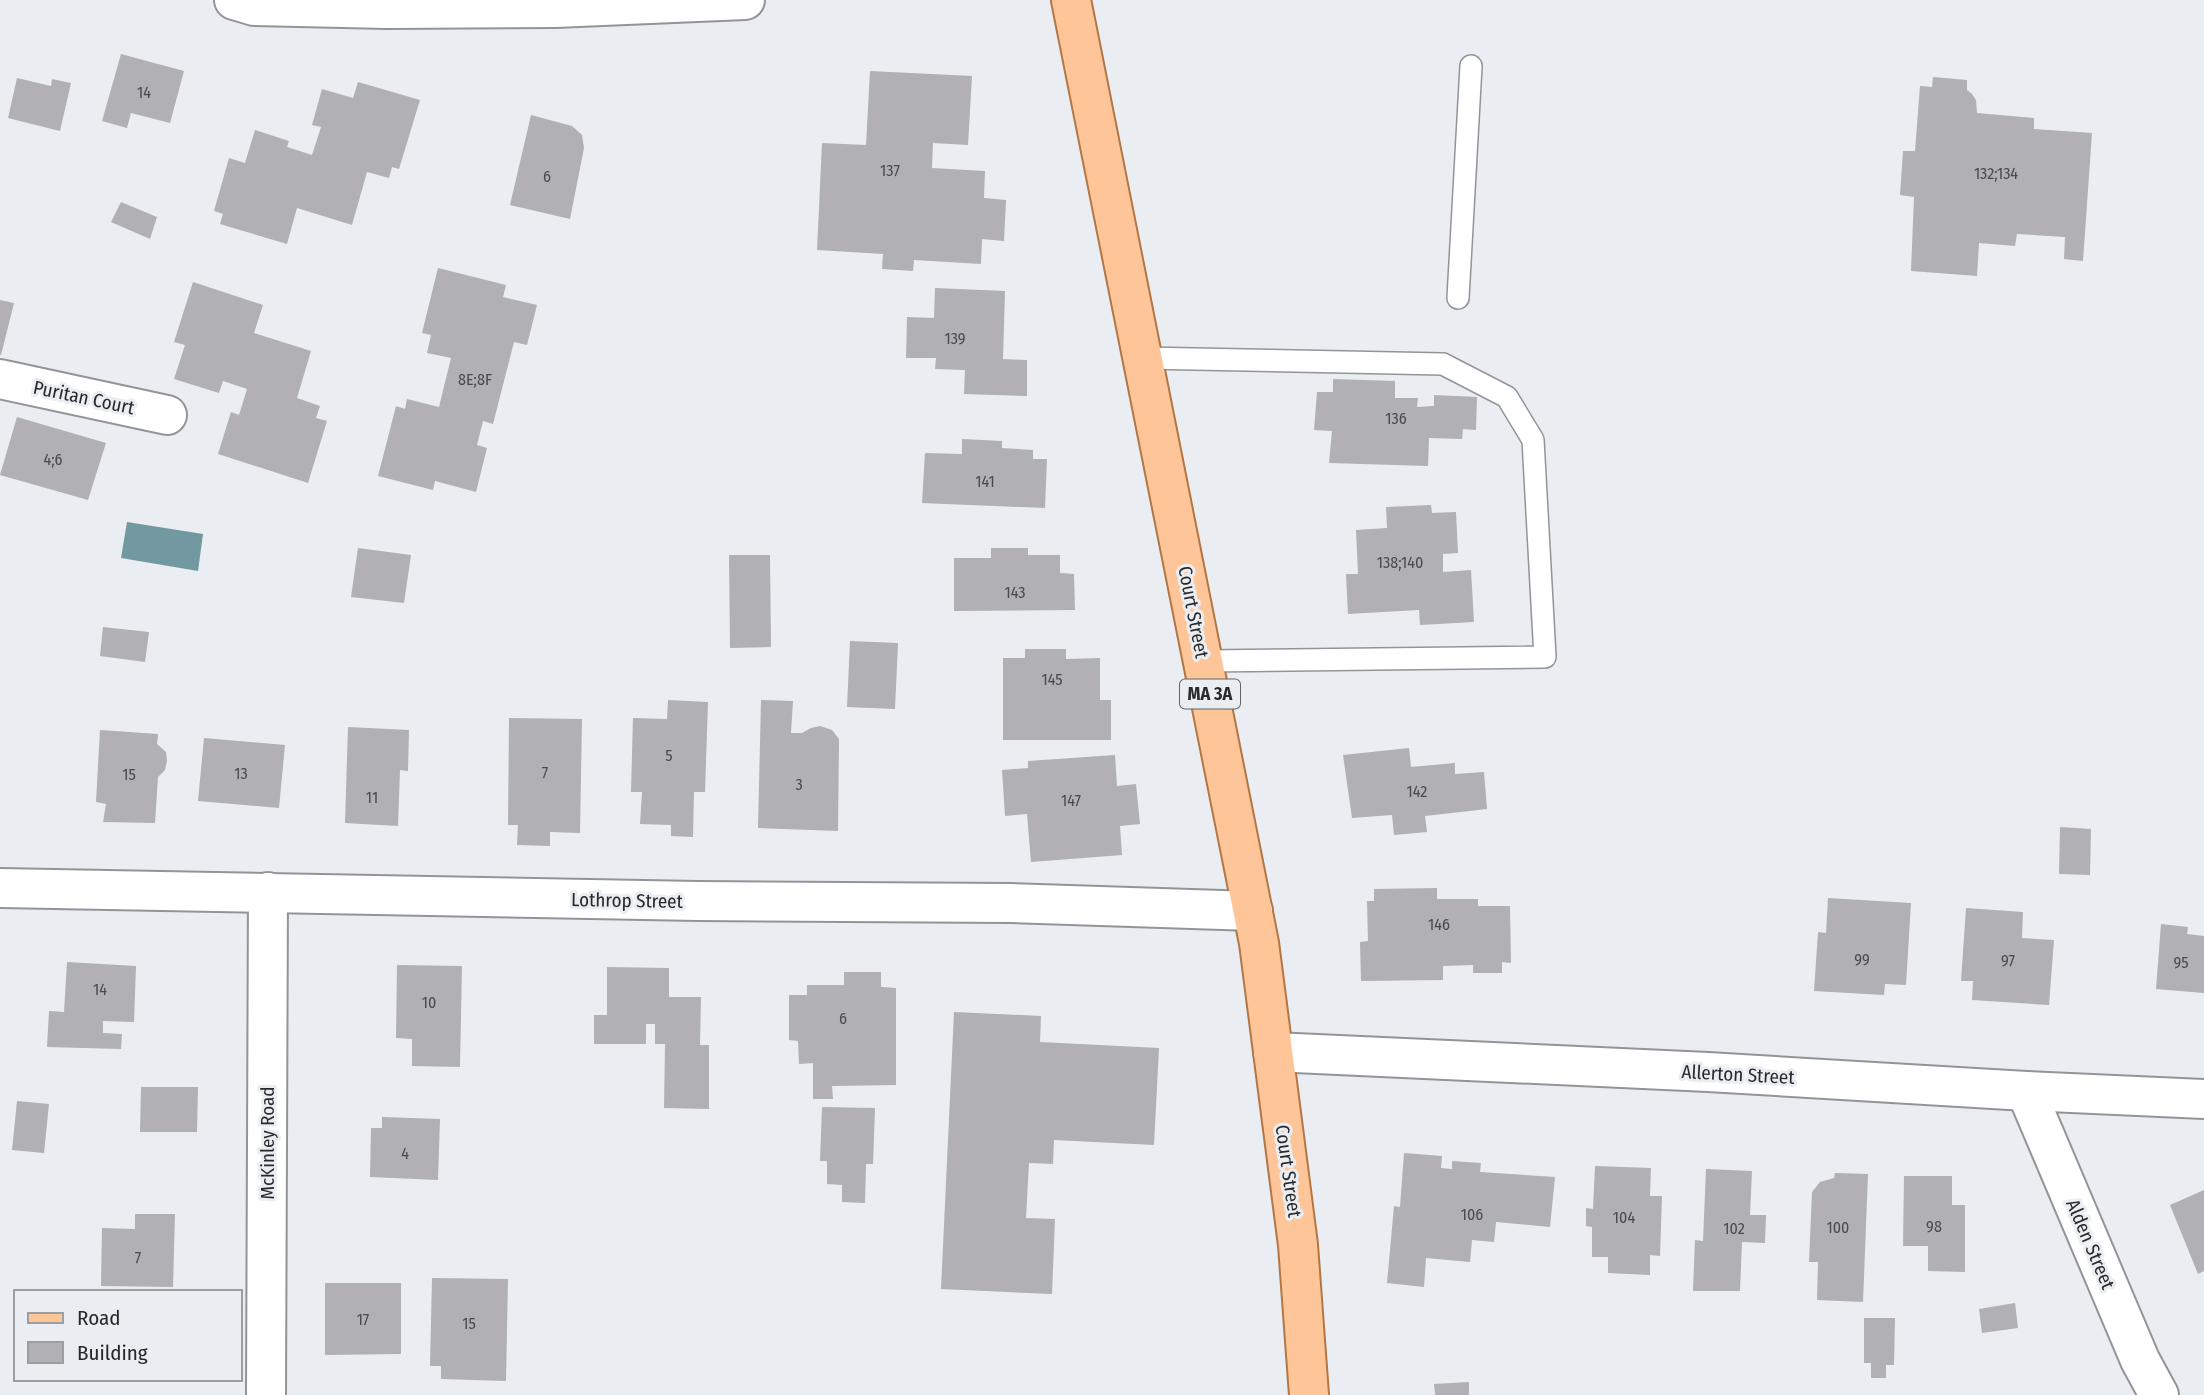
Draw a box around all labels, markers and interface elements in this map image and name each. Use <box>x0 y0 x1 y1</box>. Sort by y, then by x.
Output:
house number: 14 <box>137 83 151 102</box>
house number: 137 <box>880 161 900 180</box>
house number: 132;134 <box>1974 164 2018 183</box>
house number: 6 <box>543 167 551 186</box>
house number: 139 <box>944 329 966 348</box>
house number: 8E;8F <box>458 370 492 389</box>
street label: Puritan Court <box>31 376 137 420</box>
house number: 136 <box>1385 409 1407 428</box>
house number: 4;6 <box>43 450 63 469</box>
house number: 141 <box>975 472 995 491</box>
house number: 138;140 <box>1377 553 1423 572</box>
street label: Court Street <box>1173 564 1214 661</box>
house number: 143 <box>1005 583 1025 602</box>
house number: 145 <box>1041 670 1063 689</box>
road number: MA 3A <box>1180 680 1240 708</box>
house number: 5 <box>665 746 673 765</box>
house number: 7 <box>542 763 549 782</box>
house number: 13 <box>234 764 248 783</box>
house number: 15 <box>122 765 136 784</box>
house number: 3 <box>795 775 803 794</box>
house number: 142 <box>1407 782 1427 801</box>
house number: 11 <box>366 788 378 807</box>
house number: 147 <box>1061 791 1082 810</box>
street label: Lothrop Street <box>571 888 684 913</box>
house number: 146 <box>1428 915 1450 934</box>
house number: 99 <box>1854 950 1870 969</box>
house number: 97 <box>2001 951 2016 970</box>
house number: 95 <box>2173 953 2189 972</box>
house number: 14 <box>93 980 107 999</box>
house number: 10 <box>422 993 436 1012</box>
house number: 6 <box>839 1009 847 1028</box>
street label: Allerton Street <box>1681 1060 1796 1089</box>
street label: McKinley Road <box>256 1086 279 1200</box>
street label: Court Street <box>1271 1123 1306 1220</box>
house number: 4 <box>401 1144 409 1163</box>
street label: Alden Street <box>2061 1196 2120 1293</box>
house number: 106 <box>1461 1205 1483 1224</box>
house number: 104 <box>1613 1208 1635 1227</box>
house number: 98 <box>1926 1217 1942 1236</box>
house number: 100 <box>1827 1218 1849 1237</box>
house number: 102 <box>1723 1219 1745 1238</box>
house number: 7 <box>135 1248 142 1267</box>
legend <box>14 1290 242 1381</box>
text: Road <box>77 1305 121 1331</box>
house number: 17 <box>357 1310 370 1329</box>
house number: 15 <box>462 1314 476 1333</box>
text: Building <box>77 1340 148 1366</box>

